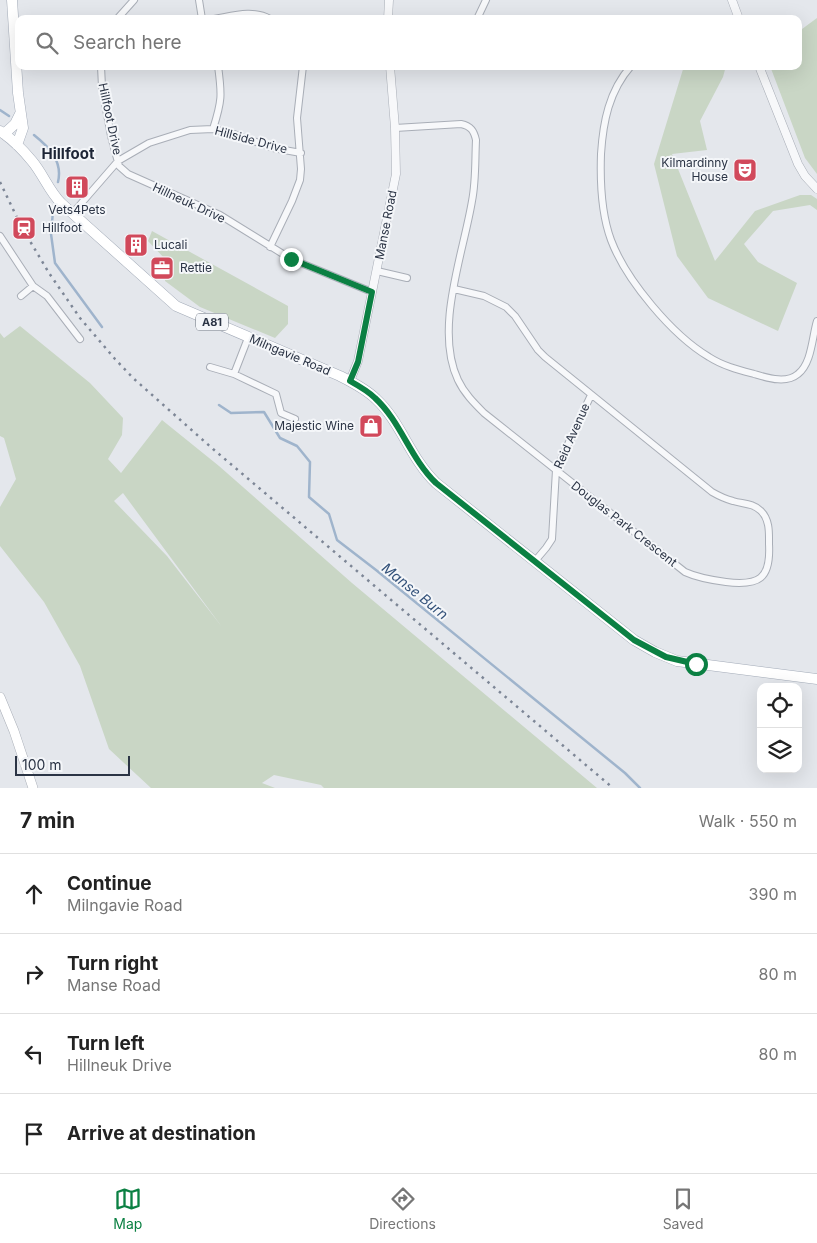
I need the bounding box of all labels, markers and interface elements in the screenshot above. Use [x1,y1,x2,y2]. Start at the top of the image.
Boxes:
search box [15,15,802,70]
icon: search [33,29,61,57]
text: Search here [73,31,182,54]
street label: Hillfoot Drive [96,82,125,156]
street label: Hillside Drive [213,123,289,156]
district label: Hillfoot [42,144,95,163]
place label: Kilmardinny House [661,155,728,184]
theatre icon: Kilmardinny House [732,157,758,183]
building icon: Vets4Pets [64,174,90,200]
street label: Hillneuk Drive [150,179,228,226]
street label: Manse Road [371,189,400,261]
place label: Vets4Pets [48,202,106,217]
station icon: Hillfoot [11,215,37,241]
place label: Hillfoot [42,220,82,235]
building icon: Lucali [123,232,149,258]
place label: Lucali [154,237,187,252]
route end [280,248,303,271]
office icon: Rettie [149,255,175,281]
place label: Rettie [180,260,212,275]
road number: A81 [196,314,228,331]
street label: Milngavie Road [247,331,333,378]
street label: Reid Avenue [550,401,593,471]
shop icon: Majestic Wine [358,413,384,439]
place label: Majestic Wine [274,418,354,433]
street label: Douglas Park Crescent [568,478,680,570]
water label: Manse Burn [379,559,452,622]
route start [685,653,708,676]
map controls [757,683,802,773]
button: locate [757,683,802,728]
button: layers [757,728,802,773]
scale bar [15,753,130,776]
text: 100 m [22,756,62,773]
text: 7 min [20,808,75,833]
text: Walk · 550 m [699,811,797,831]
text: Continue [67,872,152,895]
icon: ahead [20,880,48,908]
text: 390 m [749,884,797,904]
text: Milngavie Road [67,895,183,915]
text: Turn right [67,952,158,975]
icon: right [20,960,48,988]
text: 80 m [758,964,797,984]
text: Manse Road [67,975,161,995]
text: Turn left [67,1032,145,1055]
icon: left [20,1040,48,1068]
text: 80 m [758,1044,797,1064]
text: Hillneuk Drive [67,1055,172,1075]
icon: arrive [20,1120,48,1148]
text: Arrive at destination [67,1122,256,1145]
tab: Map [113,1185,142,1232]
tab: Directions [369,1185,436,1232]
tab: Saved [663,1185,704,1232]

